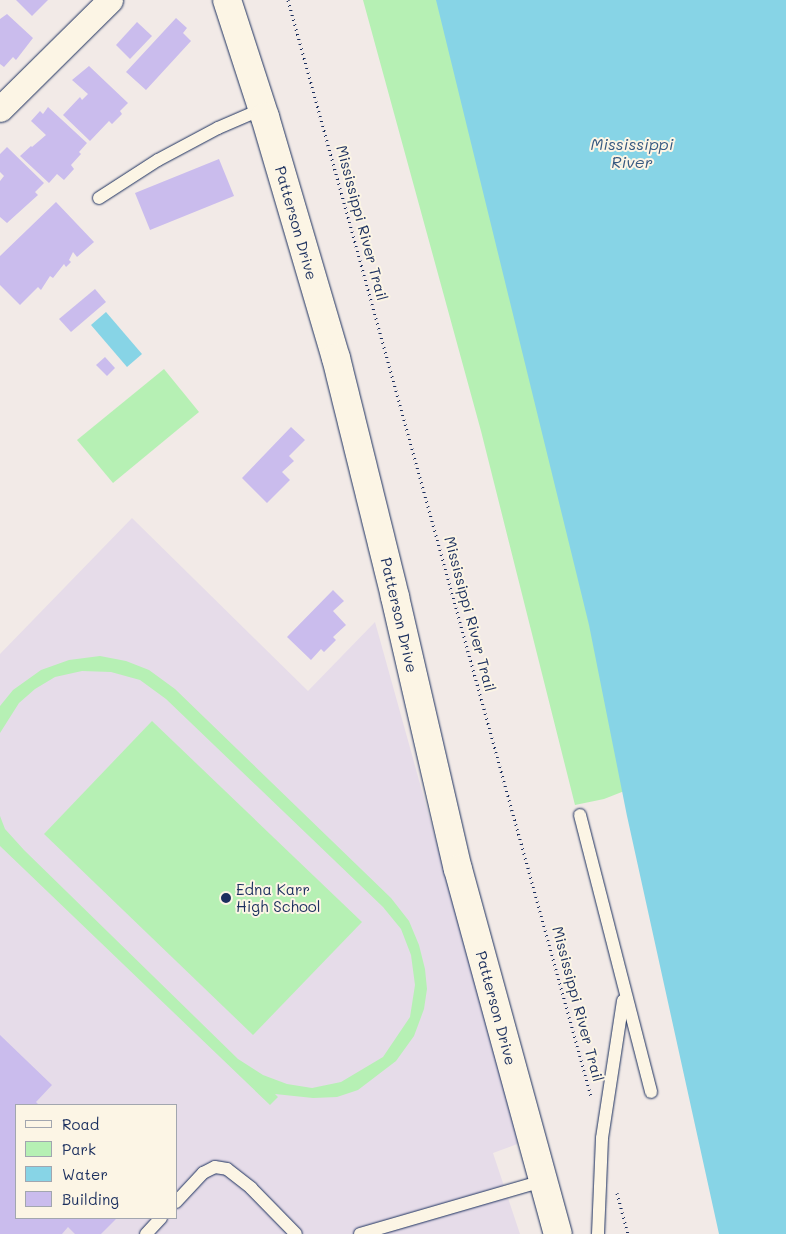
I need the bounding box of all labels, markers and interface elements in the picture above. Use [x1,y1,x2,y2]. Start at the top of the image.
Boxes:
water label: Mississippi River [590,134,674,172]
street label: Mississippi River Trail [333,143,391,303]
street label: Patterson Drive [271,164,321,282]
street label: Mississippi River Trail [441,534,499,694]
street label: Patterson Drive [377,556,421,674]
place label: Edna Karr High School [236,880,321,915]
marker: Edna Karr High School [220,892,232,904]
street label: Mississippi River Trail [549,924,607,1084]
street label: Patterson Drive [472,949,520,1067]
legend [15,1104,178,1219]
text: Road [62,1114,99,1134]
text: Park [62,1139,96,1159]
text: Water [62,1164,108,1184]
text: Building [62,1189,119,1209]

